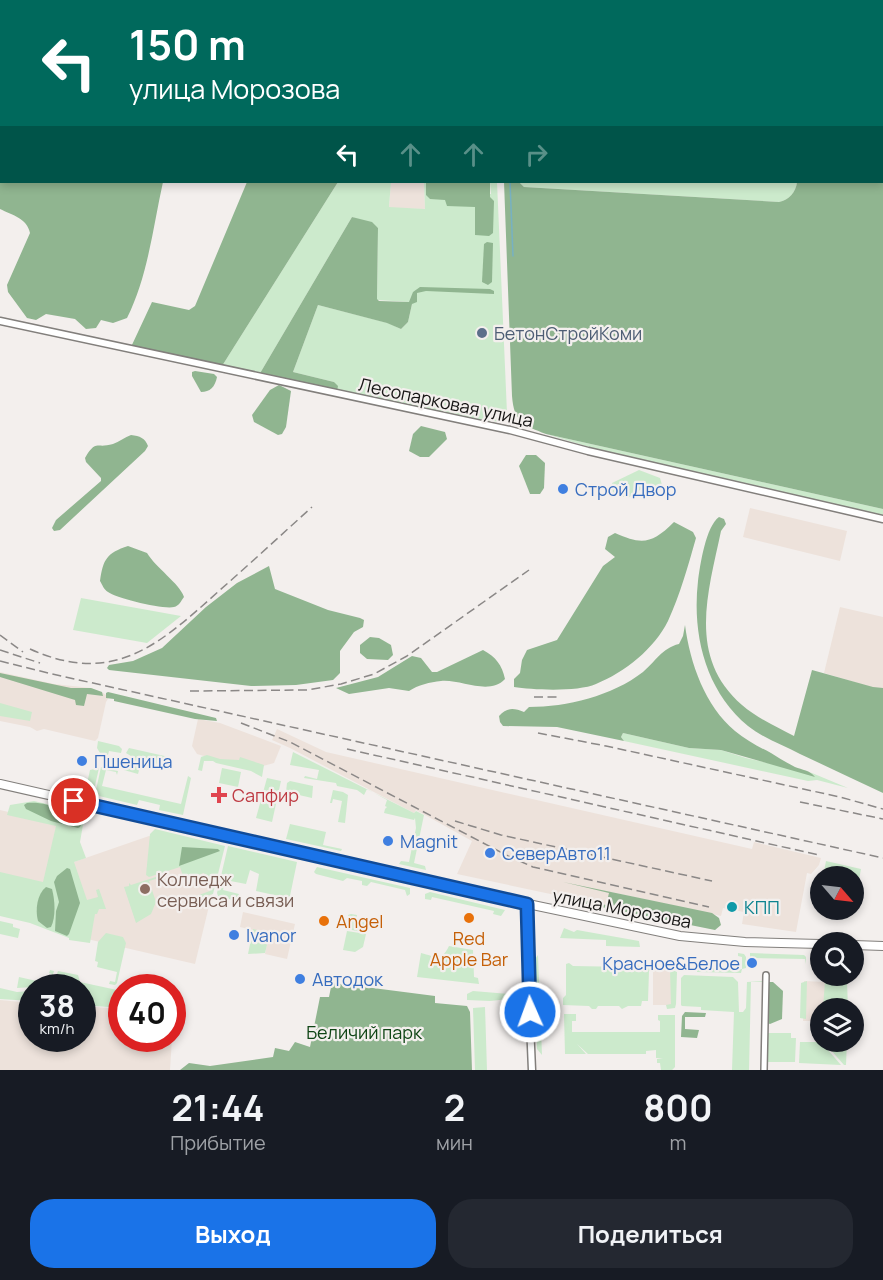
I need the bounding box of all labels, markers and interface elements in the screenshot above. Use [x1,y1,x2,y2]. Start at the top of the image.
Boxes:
text: 150 m [129,15,246,73]
icon: left [30,24,108,102]
text: улица Морозова [129,70,340,107]
icon: left [331,138,364,171]
icon: ahead [394,138,427,171]
icon: ahead [457,138,490,171]
icon: right [520,138,553,171]
place label: БетонСтройКоми [494,321,642,345]
marker: БетонСтройКоми [475,326,489,340]
street label: Лесопарковая улица [357,372,535,432]
place label: Строй Двор [575,477,676,501]
marker: Строй Двор [556,482,570,496]
place label: Пшеница [94,749,173,773]
marker: Пшеница [75,754,89,768]
pin [48,775,99,826]
place label: Сапфир [232,783,299,807]
icon: arrive [57,784,90,817]
marker: Сапфир [210,786,228,804]
place label: Magnit [400,829,458,853]
marker: Magnit [381,834,395,848]
place label: СеверАвто11 [502,841,611,865]
marker: СеверАвто11 [483,846,497,860]
north arrow [810,866,864,920]
map controls [810,866,864,1052]
place label: Колледж сервиса и связи [157,867,294,912]
marker: Колледж сервиса и связи [138,882,152,896]
street label: улица Морозова [551,883,693,933]
place label: КПП [744,895,780,919]
marker: КПП [725,900,739,914]
place label: Angel [336,909,383,933]
marker: Red Apple Bar [462,911,476,925]
marker: Angel [317,914,331,928]
place label: Ivanor [246,923,297,947]
place label: Red Apple Bar [430,926,509,971]
marker: Ivanor [227,928,241,942]
button: search [810,932,864,986]
place label: Красное&Белое [602,951,740,975]
marker: Красное&Белое [745,956,759,970]
place label: Автодок [312,967,384,991]
marker: Автодок [293,972,307,986]
speed limit sign: 40 [108,974,186,1052]
position arrow [498,980,562,1044]
text: 38 [39,985,75,1026]
button: layers [810,998,864,1052]
text: km/h [40,1018,74,1039]
park label: Беличий парк [306,1020,423,1044]
text: 21:44 [172,1083,264,1132]
text: 2 [444,1083,465,1132]
text: 800 [643,1083,713,1132]
text: Прибытие [170,1129,266,1156]
text: мин [436,1129,473,1156]
text: m [669,1129,686,1156]
button: Выход [30,1199,436,1268]
button: Поделиться [448,1199,853,1268]

